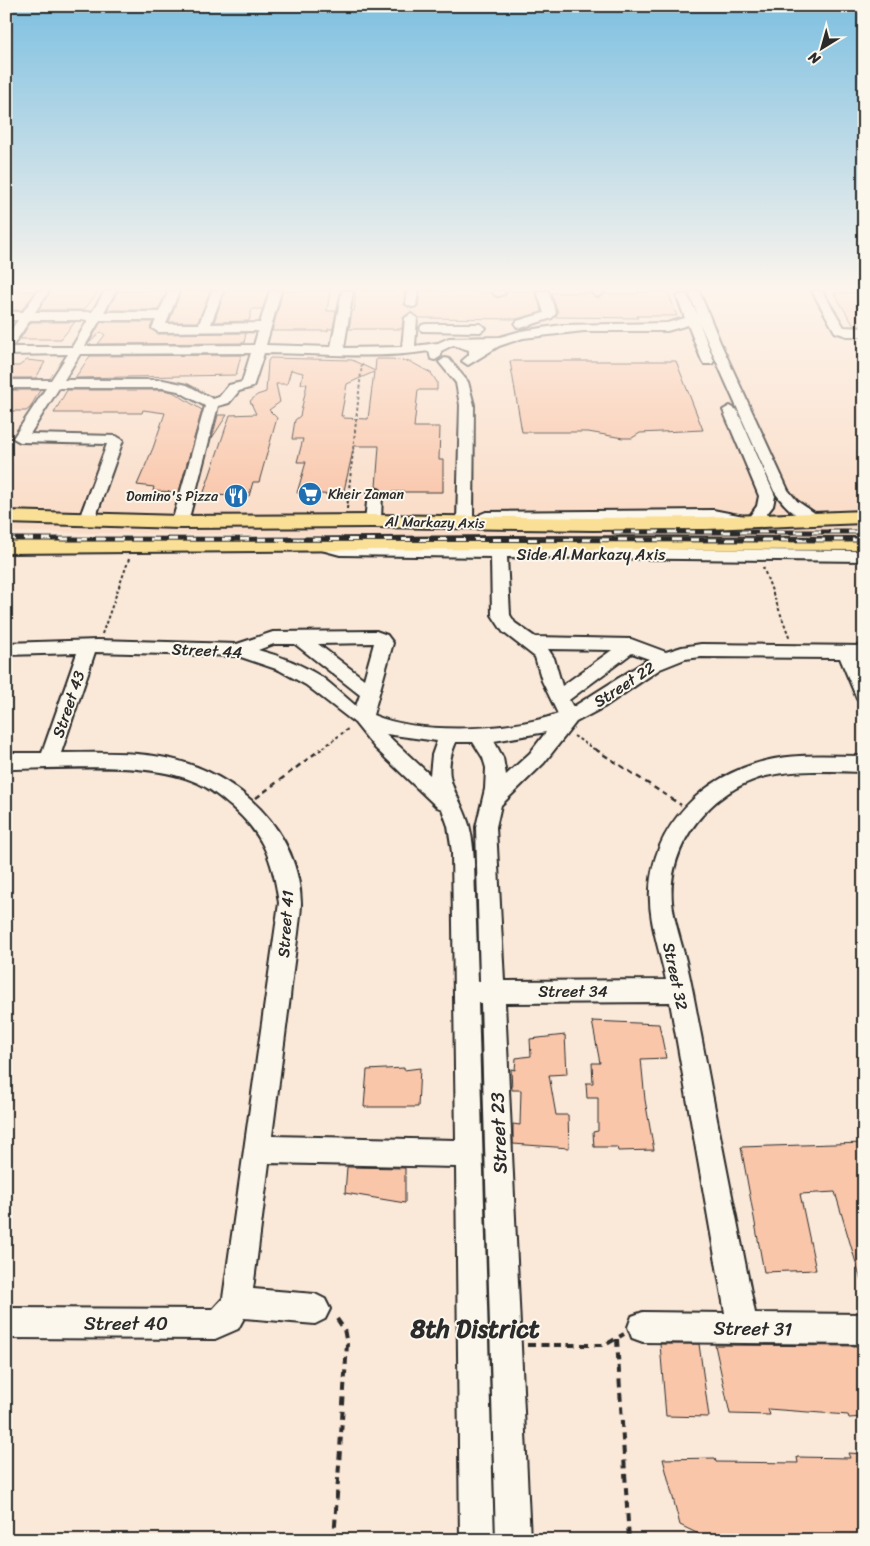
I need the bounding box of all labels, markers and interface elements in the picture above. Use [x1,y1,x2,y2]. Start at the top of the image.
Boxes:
north arrow [798,22,848,72]
text: N [803,45,827,71]
supermarket icon: Kheir Zaman [297,481,323,507]
place label: Kheir Zaman [328,482,404,507]
restaurant icon: Domino's Pizza [223,483,249,509]
place label: Domino's Pizza [126,484,219,509]
street label: Al Markazy Axis [384,509,486,536]
street label: Side Al Markazy Axis [516,540,666,569]
street label: Street 44 [171,634,243,667]
street label: Street 22 [587,653,661,715]
street label: Street 43 [43,666,94,742]
street label: Street 41 [269,889,302,959]
street label: Street 32 [654,939,697,1013]
street label: Street 34 [538,977,608,1006]
street label: Street 23 [481,1091,516,1174]
district label: 8th District [409,1306,540,1351]
street label: Street 40 [84,1307,168,1340]
street label: Street 31 [713,1311,793,1346]

